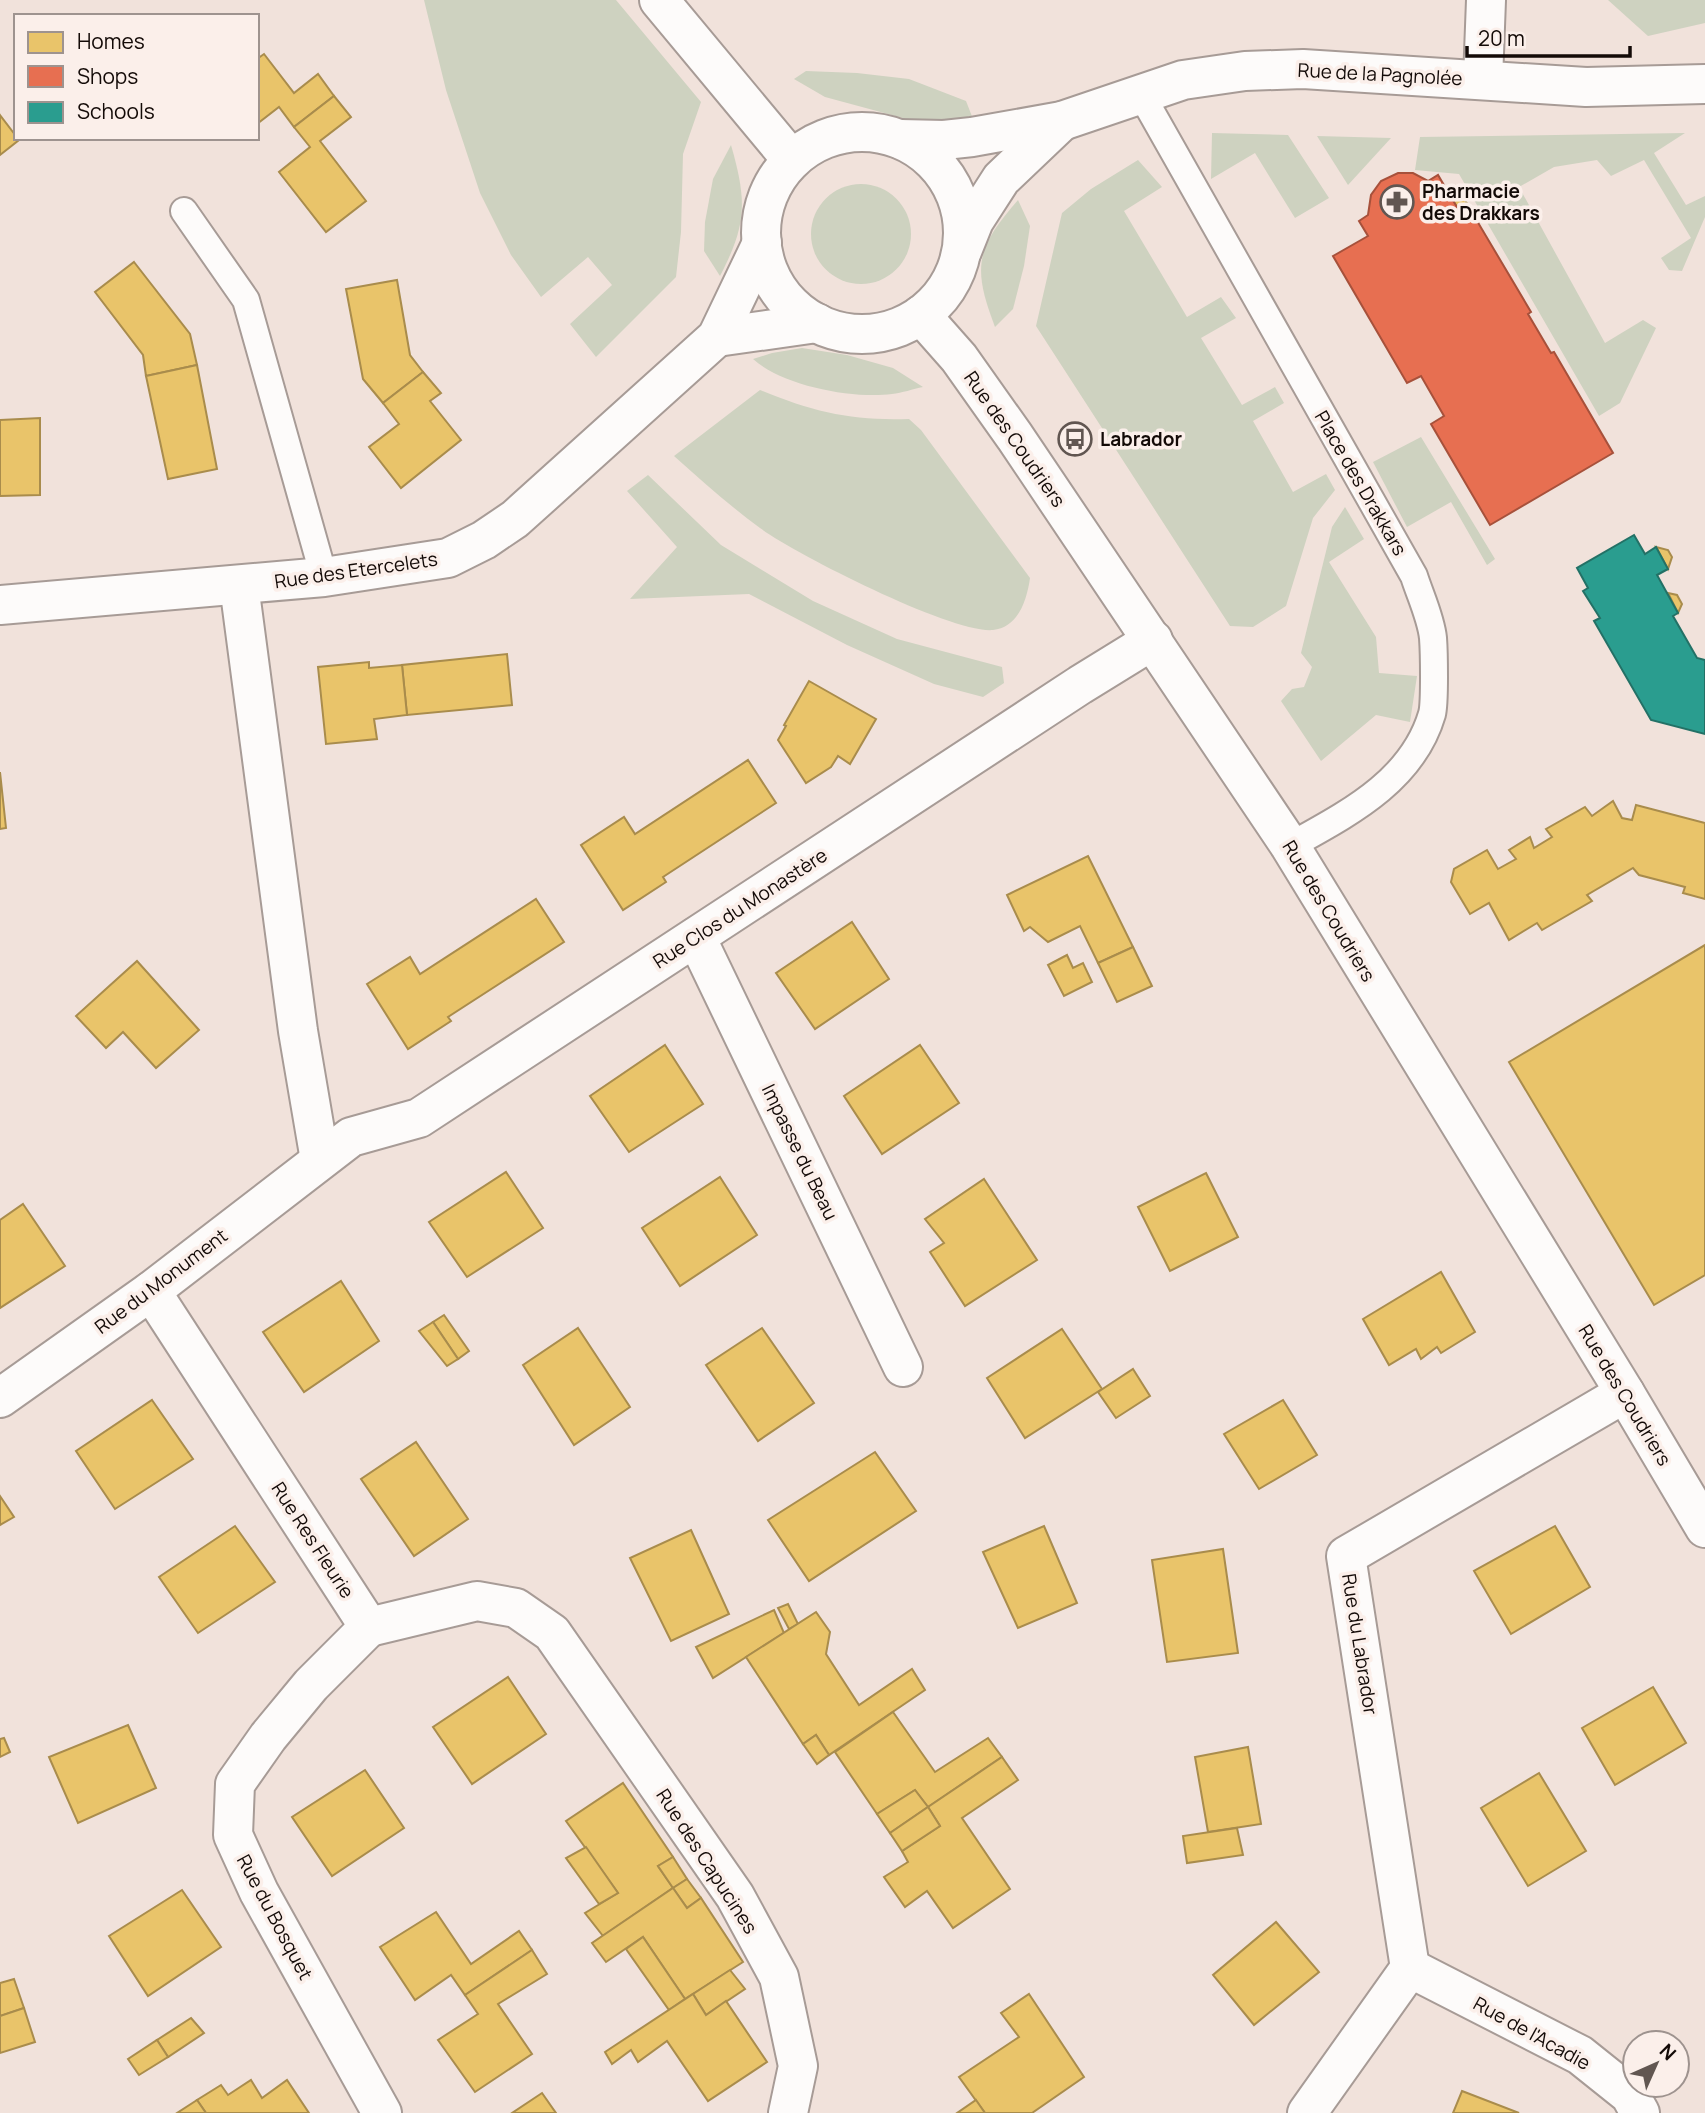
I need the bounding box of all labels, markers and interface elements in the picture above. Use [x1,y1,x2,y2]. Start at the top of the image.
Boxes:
legend [14,14,259,140]
scale bar [1467,14,1630,58]
text: 20 m [1478,24,1525,52]
text: Homes [77,27,145,55]
street label: Rue de la Pagnolée [1297,57,1463,91]
text: Shops [77,62,138,90]
text: Schools [77,97,155,125]
place label: Pharmacie des Drakkars [1422,178,1540,226]
pharmacy icon: Pharmacie des Drakkars [1378,183,1416,221]
street label: Rue des Coudriers [958,366,1072,512]
street label: Place des Drakkars [1309,406,1413,560]
bus stop icon: Labrador [1056,420,1094,458]
place label: Labrador [1100,426,1183,452]
street label: Rue des Etercelets [273,546,439,594]
street label: Rue des Coudriers [1277,836,1381,987]
street label: Rue Clos du Monastère [648,842,832,974]
street label: Impasse du Beau [756,1080,844,1224]
street label: Rue du Monument [89,1222,233,1340]
street label: Rue des Coudriers [1573,1320,1677,1471]
street label: Rue Res Fleurie [266,1477,360,1603]
street label: Rue du Labrador [1336,1572,1384,1716]
street label: Rue des Capucines [650,1783,764,1939]
street label: Rue du Bosquet [231,1850,319,1984]
street label: Rue de l'Acadie [1469,1990,1595,2076]
north arrow [1621,2029,1691,2099]
text: N [1654,2038,1682,2066]

